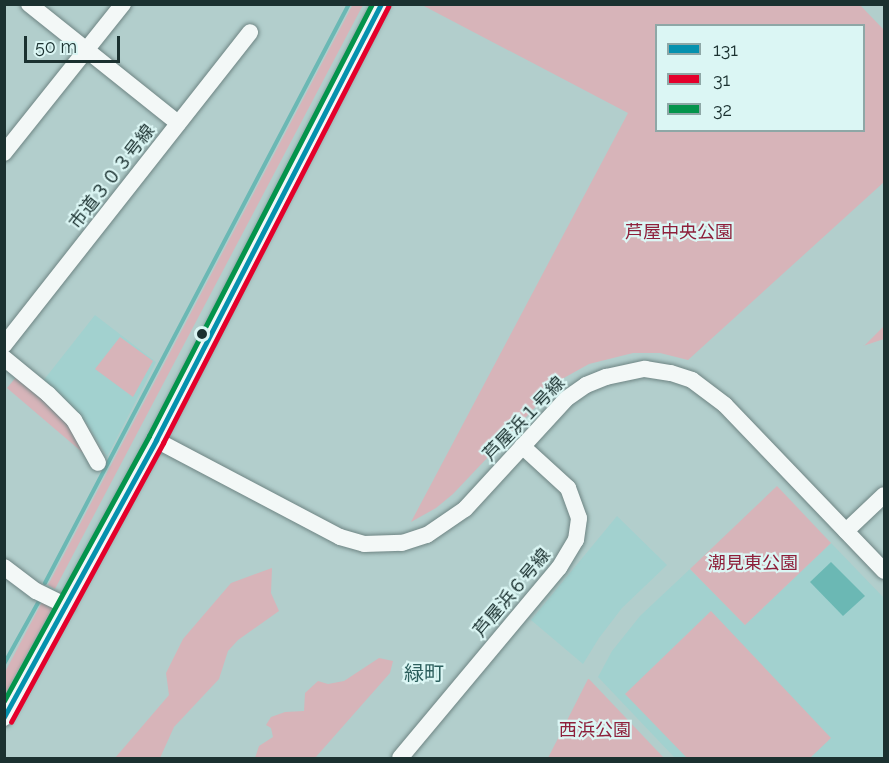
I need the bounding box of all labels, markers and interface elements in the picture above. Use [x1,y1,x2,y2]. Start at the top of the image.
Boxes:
scale bar [27,24,123,62]
legend [655,24,865,132]
text: 50 m [35,36,77,57]
text: 131 [713,39,738,60]
text: 31 [713,69,730,90]
text: 32 [713,99,732,120]
street label: 市道３０３号線 [65,121,159,233]
park label: 芦屋中央公園 [625,221,733,243]
unlabelled marker [196,328,208,340]
street label: 芦屋浜１号線 [479,373,569,465]
street label: 芦屋浜６号線 [469,545,555,641]
park label: 潮見東公園 [708,552,798,574]
district label: 緑町 [404,661,444,685]
park label: 西浜公園 [559,719,631,741]

